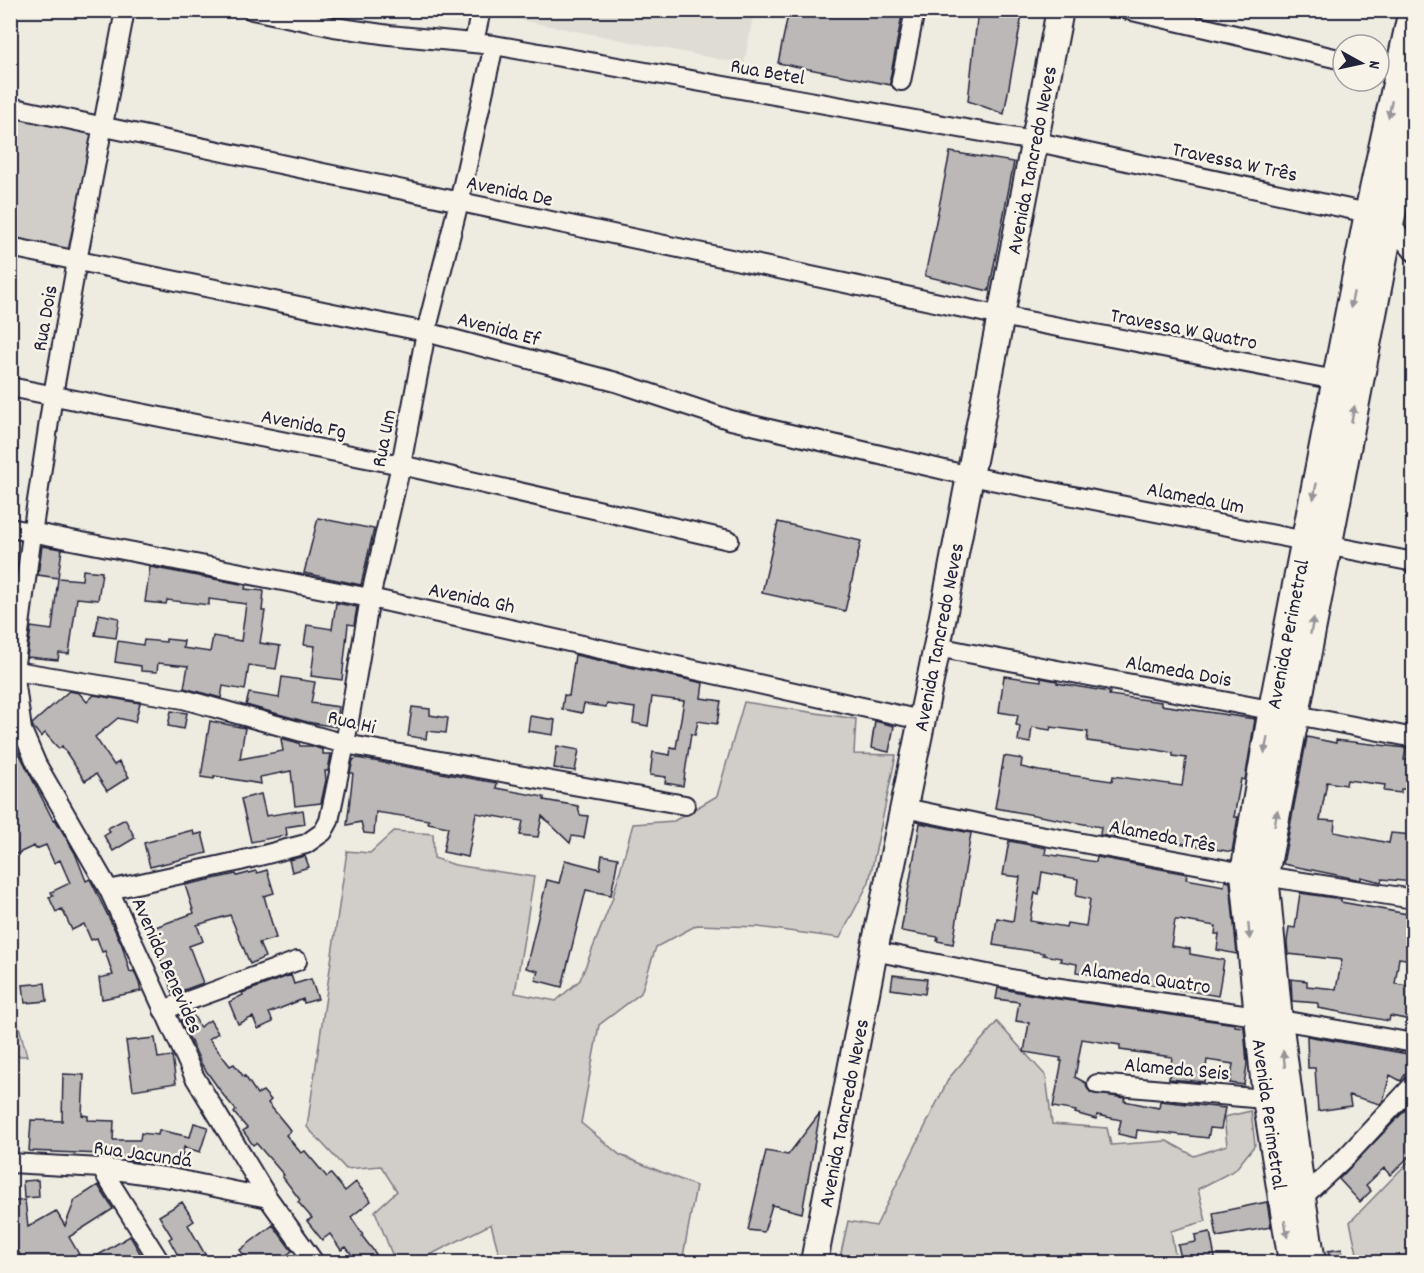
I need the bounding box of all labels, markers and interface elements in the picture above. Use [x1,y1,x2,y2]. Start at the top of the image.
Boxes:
north arrow [1331,33,1391,93]
street label: Rua Betel [728,53,807,95]
text: N [1361,59,1385,70]
street label: Avenida Tancredo Neves [1001,64,1067,257]
one-way arrow [1385,99,1394,118]
street label: Travessa W Três [1169,136,1300,192]
street label: Avenida De [463,169,555,217]
street label: Rua Dois [26,283,68,354]
one-way arrow [1347,291,1356,310]
street label: Travessa W Quatro [1107,302,1260,360]
street label: Avenida Ef [454,305,543,356]
street label: Avenida Fg [258,403,349,449]
one-way arrow [1349,405,1358,424]
street label: Rua Um [366,407,406,470]
street label: Alameda Um [1144,476,1247,524]
one-way arrow [1310,482,1319,501]
street label: Avenida Tancredo Neves [908,541,974,734]
street label: Avenida Perimetral [1261,557,1319,712]
street label: Avenida Gh [425,576,517,624]
one-way arrow [1308,617,1317,636]
street label: Alameda Dois [1123,649,1234,697]
street label: Rua Hi [324,704,378,744]
one-way arrow [1261,735,1270,754]
one-way arrow [1272,808,1281,827]
street label: Alameda Três [1106,813,1219,863]
street label: Avenida Benevides [122,893,209,1039]
one-way arrow [1244,922,1254,941]
street label: Alameda Quatro [1079,956,1212,1004]
street label: Avenida Tancredo Neves [813,1017,879,1210]
street label: Avenida Perimetral [1242,1037,1292,1192]
one-way arrow [1279,1049,1289,1068]
street label: Alameda Seis [1123,1051,1231,1091]
street label: Rua Jacundá [91,1134,194,1178]
one-way arrow [1282,1220,1291,1239]

